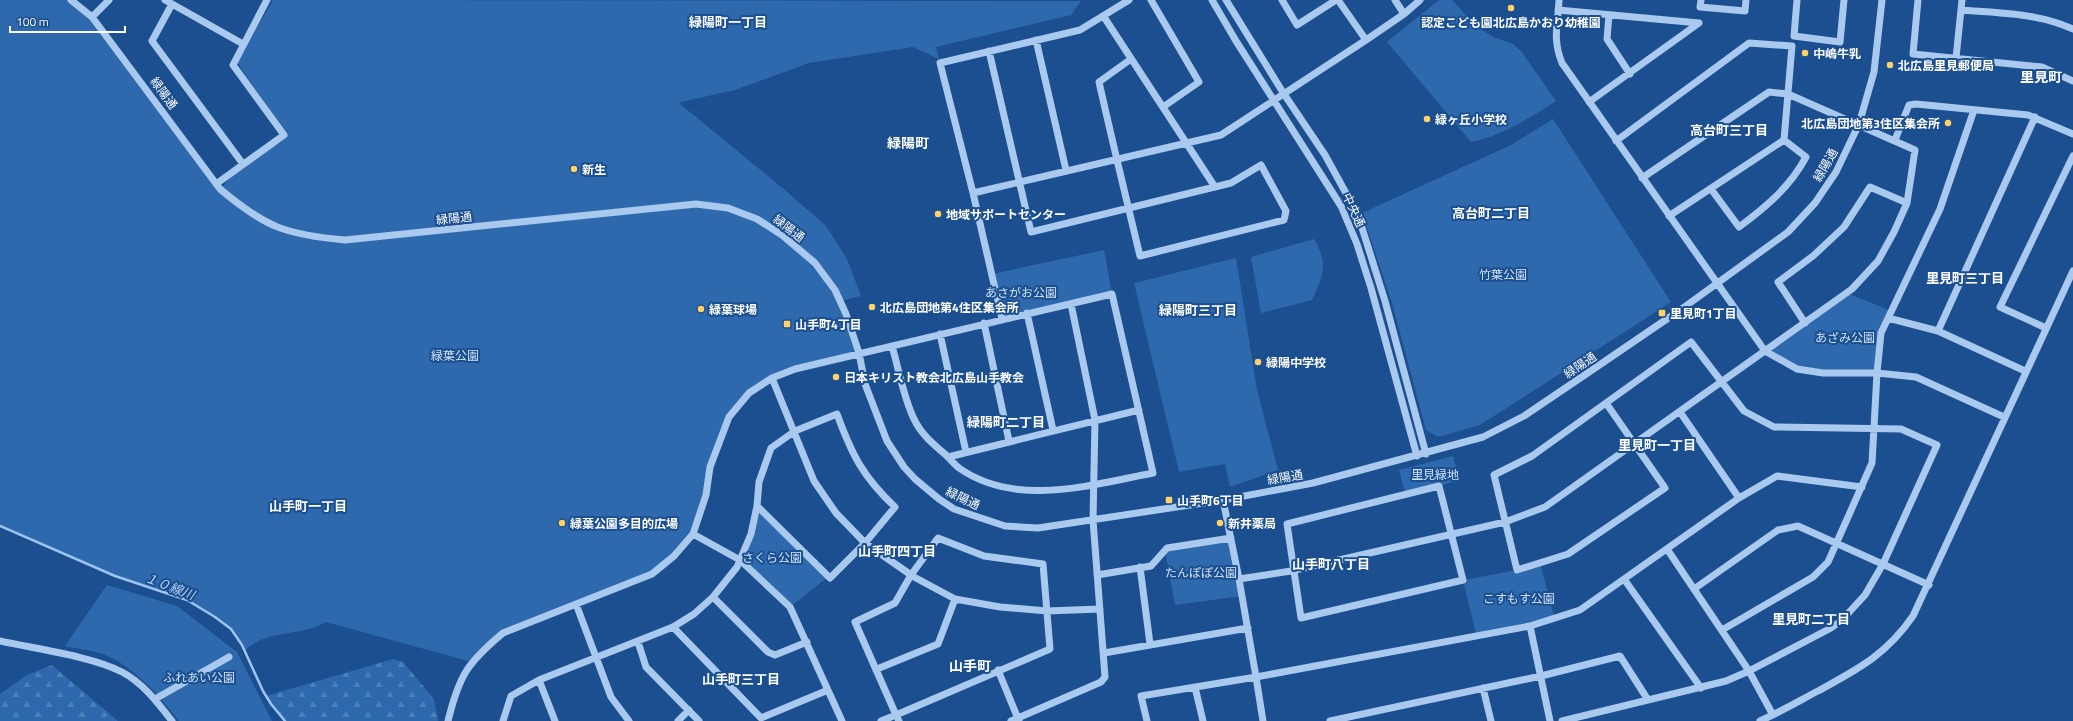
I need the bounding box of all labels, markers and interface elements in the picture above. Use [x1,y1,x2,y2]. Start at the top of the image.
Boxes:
marker: 認定こども園北広島かおり幼稚園 [1506,3,1516,13]
scale bar [10,8,125,34]
text: 100 m [16,12,49,31]
district label: 緑陽町一丁目 [688,12,767,32]
place label: 認定こども園北広島かおり幼稚園 [1421,13,1601,32]
place label: 中嶋牛乳 [1813,44,1861,63]
marker: 中嶋牛乳 [1800,48,1810,58]
place label: 北広島里見郵便局 [1898,56,1994,75]
marker: 北広島里見郵便局 [1885,60,1895,70]
district label: 里見町 [2020,66,2062,87]
street label: 緑陽通 [146,73,182,113]
place label: 緑ヶ丘小学校 [1435,110,1507,129]
marker: 緑ヶ丘小学校 [1422,114,1432,124]
place label: 北広島団地第3住区集会所 [1801,114,1940,133]
marker: 北広島団地第3住区集会所 [1943,118,1953,128]
district label: 高台町三丁目 [1690,120,1768,140]
district label: 緑陽町 [887,132,929,153]
street label: 緑陽通 [1808,145,1842,185]
place label: 新生 [582,160,606,179]
marker: 新生 [569,164,579,174]
street label: 中央通 [1338,190,1370,230]
district label: 高台町二丁目 [1452,203,1530,223]
place label: 地域サポートセンター [946,205,1066,224]
street label: 緑陽通 [435,207,473,229]
marker: 地域サポートセンター [933,209,943,219]
street label: 緑陽通 [769,210,809,246]
park label: 竹葉公園 [1479,265,1527,284]
district label: 里見町三丁目 [1926,268,2004,288]
park label: あさがお公園 [985,283,1057,302]
place label: 北広島団地第4住区集会所 [880,298,1019,317]
place label: 緑葉球場 [709,300,757,319]
district label: 緑陽町三丁目 [1158,300,1237,320]
marker: 北広島団地第4住区集会所 [867,302,877,312]
marker: 緑葉球場 [696,304,706,314]
place label: 里見町1丁目 [1670,304,1737,323]
marker: 里見町1丁目 [1657,308,1667,318]
place label: 山手町4丁目 [795,315,862,334]
marker: 山手町4丁目 [782,319,792,329]
park label: あざみ公園 [1815,328,1875,347]
park label: 緑葉公園 [431,346,479,365]
street label: 緑陽通 [1560,347,1600,383]
place label: 緑陽中学校 [1266,353,1326,372]
marker: 緑陽中学校 [1253,357,1263,367]
place label: 日本キリスト教会北広島山手教会 [844,368,1024,387]
marker: 日本キリスト教会北広島山手教会 [831,372,841,382]
district label: 緑陽町二丁目 [966,412,1045,432]
district label: 里見町一丁目 [1618,435,1696,455]
street label: 緑陽通 [1266,465,1304,489]
park label: 里見緑地 [1411,465,1459,484]
street label: 緑陽通 [943,482,983,514]
place label: 山手町6丁目 [1177,491,1244,510]
marker: 山手町6丁目 [1164,495,1174,505]
district label: 山手町一丁目 [269,496,347,516]
place label: 緑葉公園多目的広場 [570,514,678,533]
place label: 新井薬局 [1228,514,1276,533]
marker: 緑葉公園多目的広場 [557,518,567,528]
marker: 新井薬局 [1215,518,1225,528]
district label: 山手町四丁目 [858,541,936,561]
park label: さくら公園 [742,548,802,567]
district label: 山手町八丁目 [1292,554,1370,574]
park label: たんぽぽ公園 [1165,563,1237,582]
water label: １０線川 [142,567,200,605]
park label: こすもす公園 [1483,589,1555,608]
district label: 里見町二丁目 [1772,609,1850,629]
district label: 山手町 [949,655,991,676]
park label: ふれあい公園 [163,668,235,687]
district label: 山手町三丁目 [702,669,780,689]

